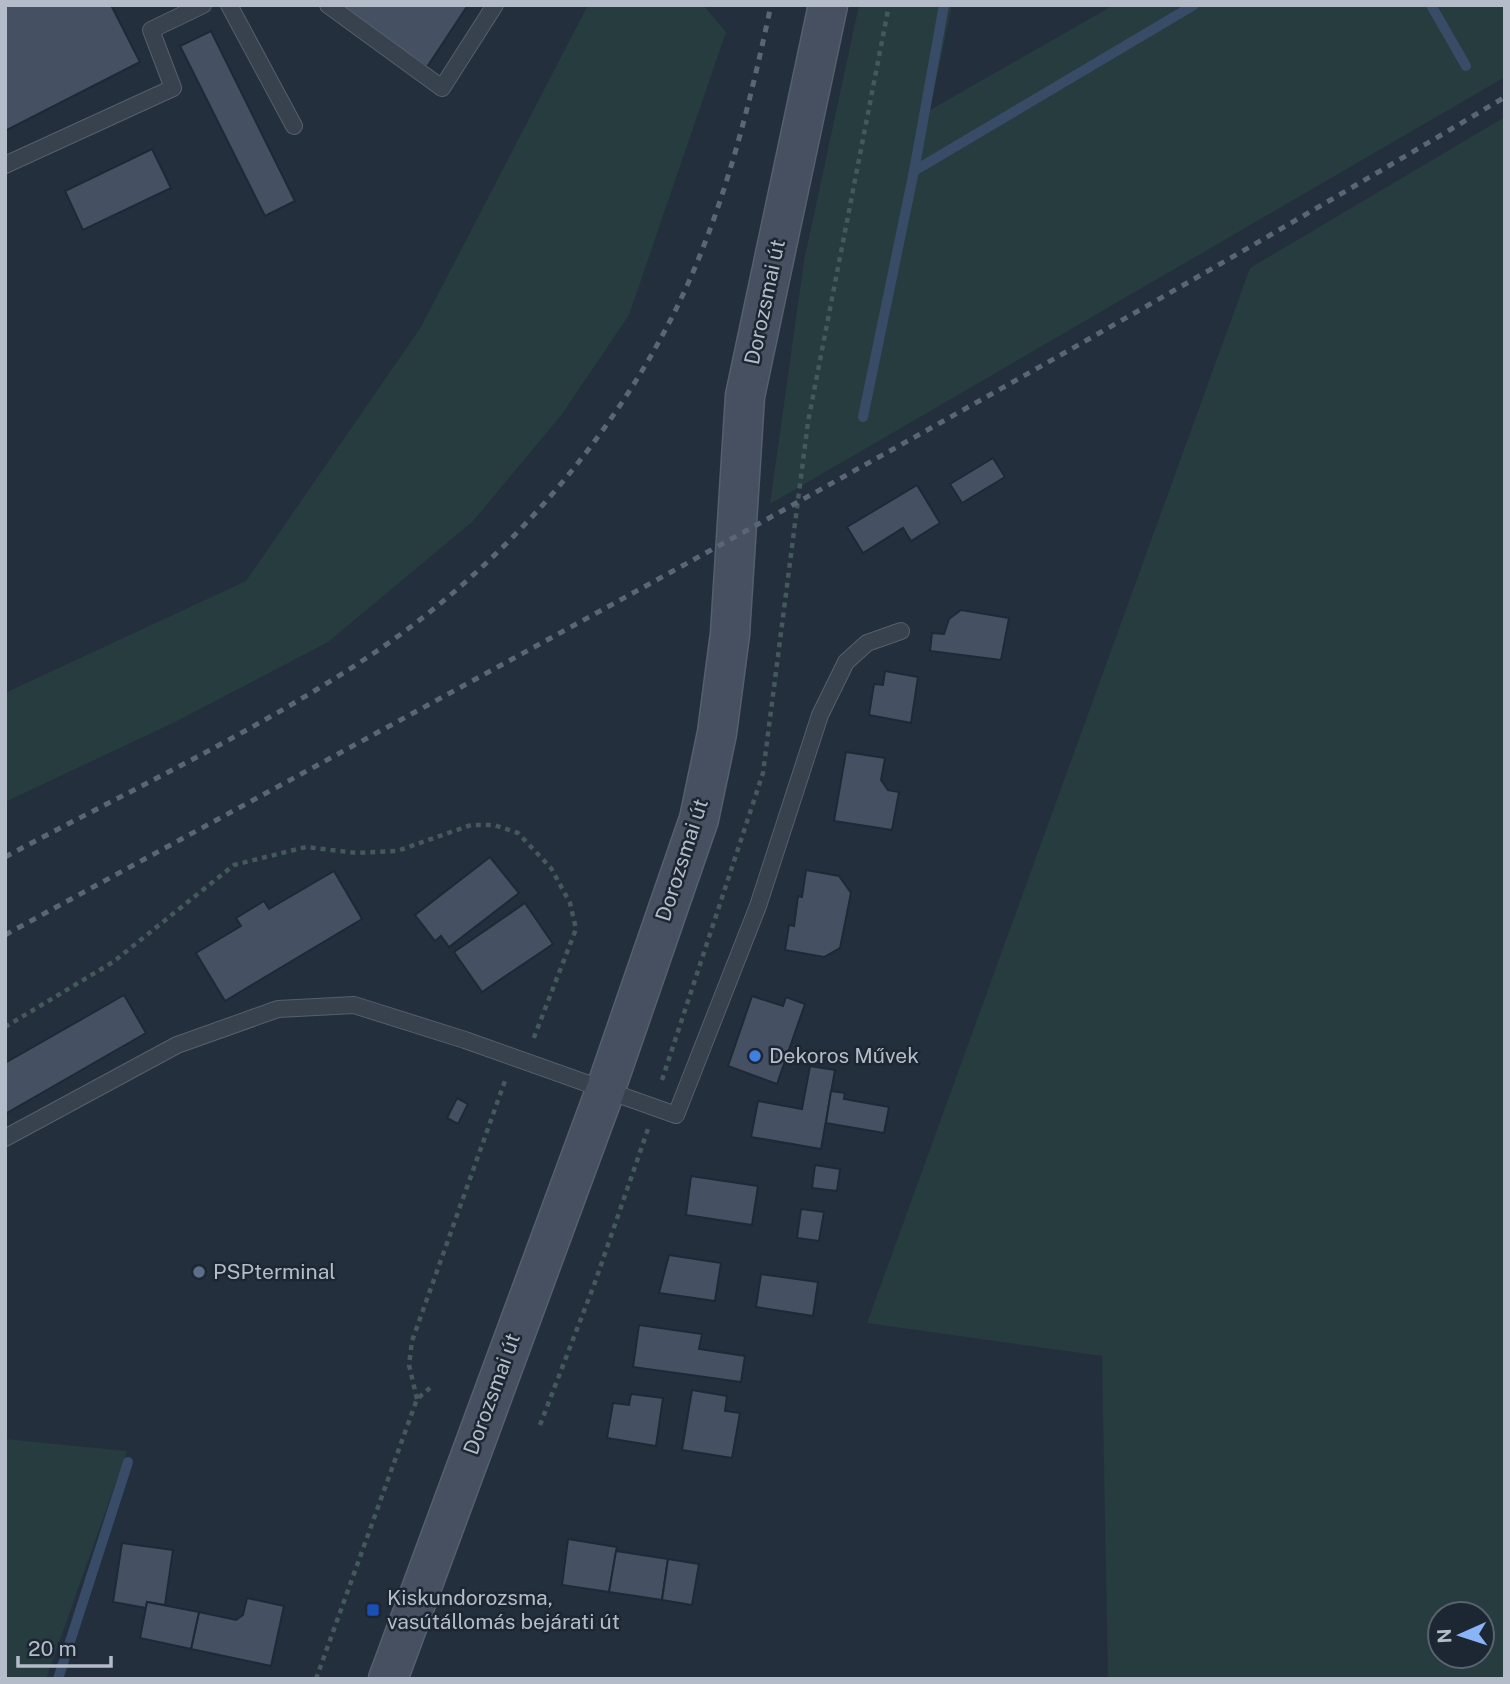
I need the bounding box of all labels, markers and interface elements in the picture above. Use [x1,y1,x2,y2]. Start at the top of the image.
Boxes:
street label: Dorozsmai út [739,237,790,367]
street label: Dorozsmai út [650,795,713,924]
place label: Dekoros Művek [769,1043,919,1068]
marker: Dekoros Művek [747,1048,763,1064]
place label: PSPterminal [213,1259,336,1284]
marker: PSPterminal [191,1264,207,1280]
street label: Dorozsmai út [458,1330,525,1458]
place label: Kiskundorozsma, vasútállomás bejárati út [387,1585,620,1634]
north arrow [1426,1600,1496,1670]
marker: Kiskundorozsma, vasútállomás bejárati út [365,1602,381,1618]
scale bar [18,1624,110,1668]
text: N [1433,1628,1455,1644]
text: 20 m [28,1636,77,1661]

